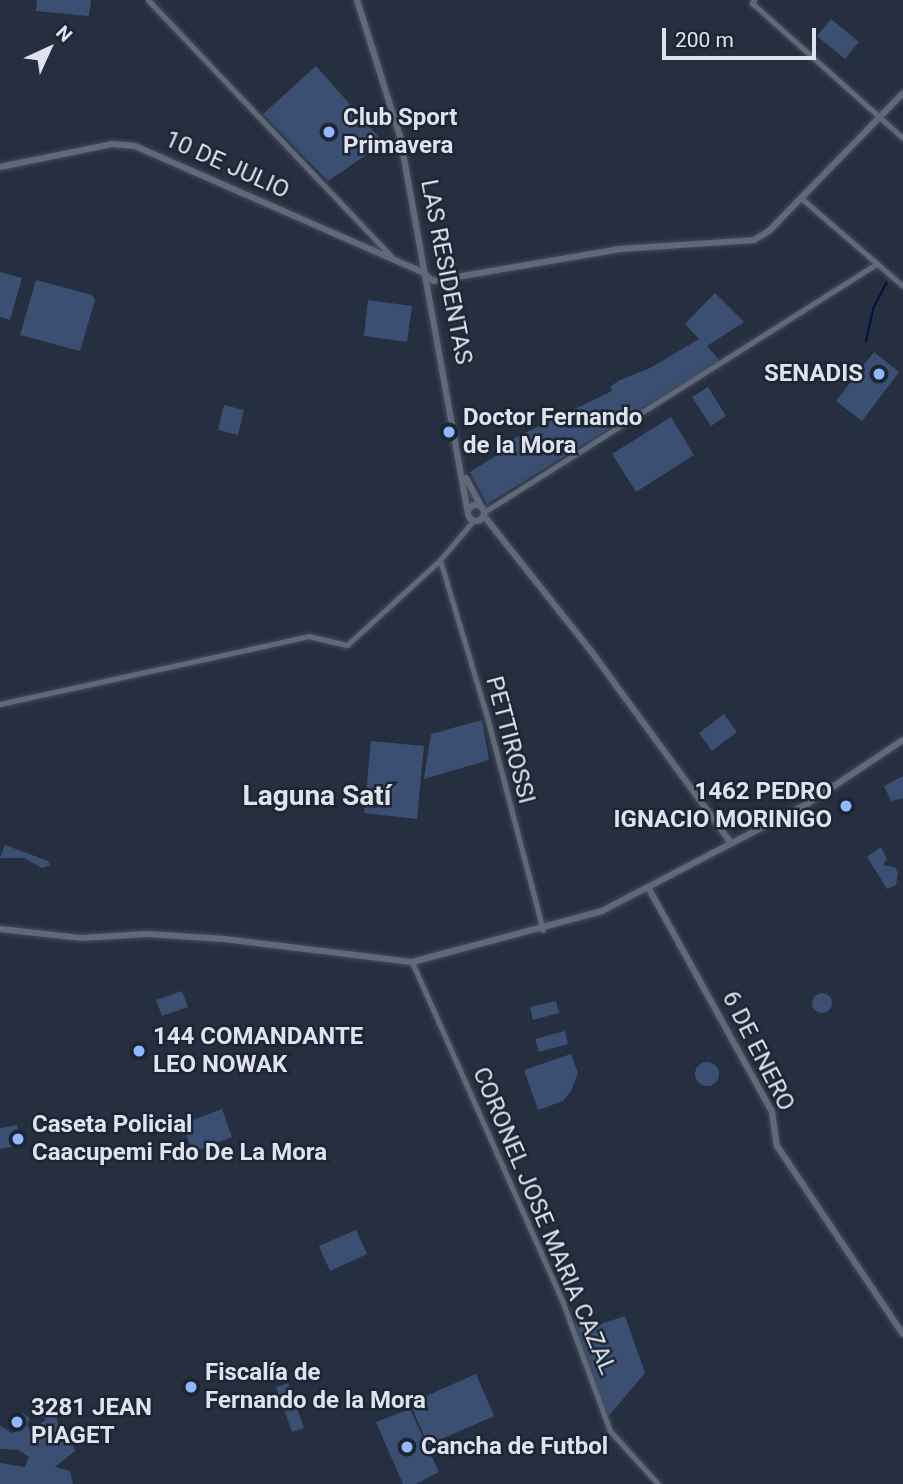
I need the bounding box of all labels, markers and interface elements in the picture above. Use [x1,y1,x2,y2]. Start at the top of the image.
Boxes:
north arrow [14,14,84,84]
scale bar [665,14,819,58]
text: N [51,21,77,47]
text: 200 m [675,28,734,52]
place label: Club Sport Primavera [343,104,457,160]
marker: Club Sport Primavera [321,124,337,140]
street label: 10 DE JULIO [160,125,294,205]
street label: LAS RESIDENTAS [414,177,478,367]
place label: SENADIS [764,360,863,388]
marker: SENADIS [869,364,889,384]
place label: Doctor Fernando de la Mora [463,404,642,460]
marker: Doctor Fernando de la Mora [441,424,457,440]
street label: PETTIROSSI [479,673,541,807]
place label: 1462 PEDRO IGNACIO MORINIGO [614,778,832,834]
district label: Laguna Satí [243,779,391,813]
marker: 1462 PEDRO IGNACIO MORINIGO [838,798,854,814]
street label: 6 DE ENERO [716,986,800,1116]
place label: 144 COMANDANTE LEO NOWAK [153,1023,363,1079]
marker: 144 COMANDANTE LEO NOWAK [131,1043,147,1059]
street label: CORONEL JOSE MARIA CAZAL [466,1063,622,1379]
place label: Caseta Policial Caacupemi Fdo De La Mora [32,1111,327,1167]
marker: Caseta Policial Caacupemi Fdo De La Mora [10,1131,26,1147]
place label: Fiscalía de Fernando de la Mora [205,1359,426,1415]
marker: Fiscalía de Fernando de la Mora [183,1379,199,1395]
place label: 3281 JEAN PIAGET [31,1394,152,1450]
marker: 3281 JEAN PIAGET [9,1414,25,1430]
place label: Cancha de Futbol [421,1433,608,1461]
marker: Cancha de Futbol [399,1439,415,1455]

